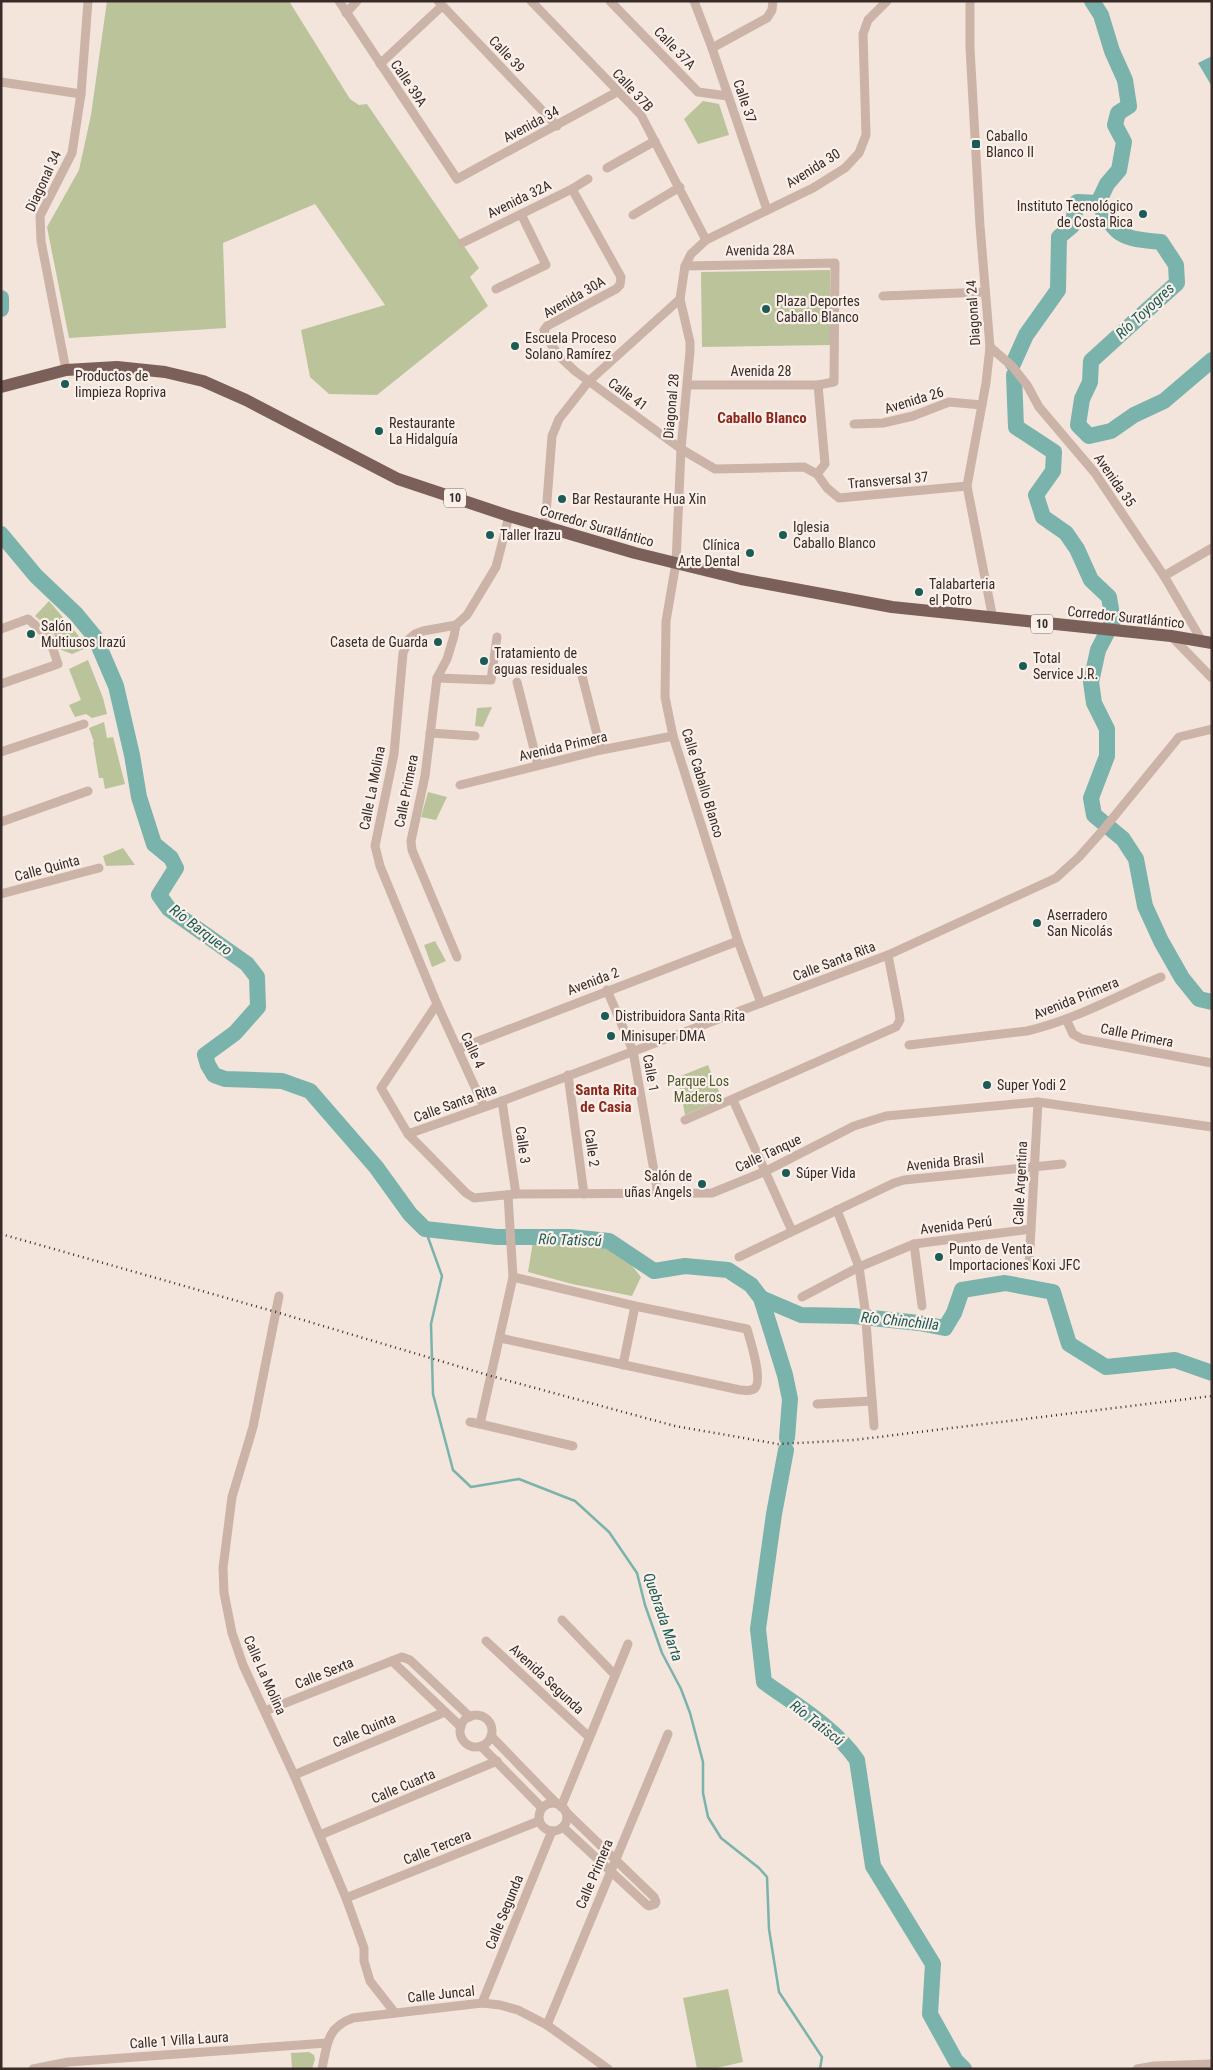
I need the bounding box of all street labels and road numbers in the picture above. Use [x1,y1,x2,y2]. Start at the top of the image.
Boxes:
street label: Calle 37A [651,23,699,73]
street label: Calle 39 [486,32,528,76]
street label: Calle 39A [388,57,430,109]
street label: Calle 37B [609,65,657,115]
street label: Calle 37 [730,77,760,125]
street label: Avenida 34 [500,103,562,145]
street label: Avenida 30 [783,145,843,191]
street label: Diagonal 34 [22,148,64,214]
street label: Avenida 32A [485,177,553,221]
street label: Avenida 28A [725,241,795,259]
street label: Avenida 30A [540,273,608,321]
street label: Diagonal 24 [963,280,983,346]
street label: Avenida 28 [731,363,792,379]
street label: Diagonal 28 [660,373,682,439]
street label: Calle 41 [605,374,651,414]
street label: Avenida 26 [883,383,946,417]
street label: Avenida 35 [1091,450,1139,510]
street label: Transversal 37 [847,469,929,491]
road number: 10 [444,488,466,508]
street label: Corredor Suratlántico [538,502,656,550]
street label: Corredor Suratlántico [1067,603,1185,631]
road number: 10 [1031,614,1053,634]
street label: Calle Caballo Blanco [679,726,727,840]
street label: Avenida Primera [517,728,609,764]
street label: Calle La Molina [356,745,388,831]
street label: Calle Primera [391,753,421,829]
street label: Calle Quinta [13,852,81,884]
street label: Calle Santa Rita [790,938,878,984]
street label: Avenida 2 [565,964,621,998]
street label: Avenida Primera [1031,974,1121,1022]
street label: Calle Primera [1099,1020,1175,1050]
street label: Calle 4 [458,1030,488,1071]
street label: Calle 1 [640,1053,662,1093]
street label: Calle Santa Rita [411,1081,499,1125]
street label: Calle 3 [512,1125,534,1165]
street label: Calle 2 [581,1128,603,1168]
street label: Calle Tanque [732,1131,804,1175]
street label: Calle Argentina [1010,1141,1030,1225]
street label: Avenida Brasil [905,1150,985,1174]
street label: Avenida Perú [919,1213,993,1237]
street label: Calle La Molina [240,1633,290,1717]
street label: Avenida Segunda [507,1641,587,1717]
street label: Calle Sexta [292,1654,356,1692]
street label: Calle Quinta [330,1710,398,1750]
street label: Calle Cuarta [369,1765,437,1807]
street label: Calle Tercera [401,1826,473,1868]
street label: Calle Primera [572,1837,616,1911]
street label: Calle Segunda [482,1872,526,1952]
street label: Calle Juncal [407,1983,475,2005]
street label: Calle 1 Villa Laura [129,2029,229,2051]

